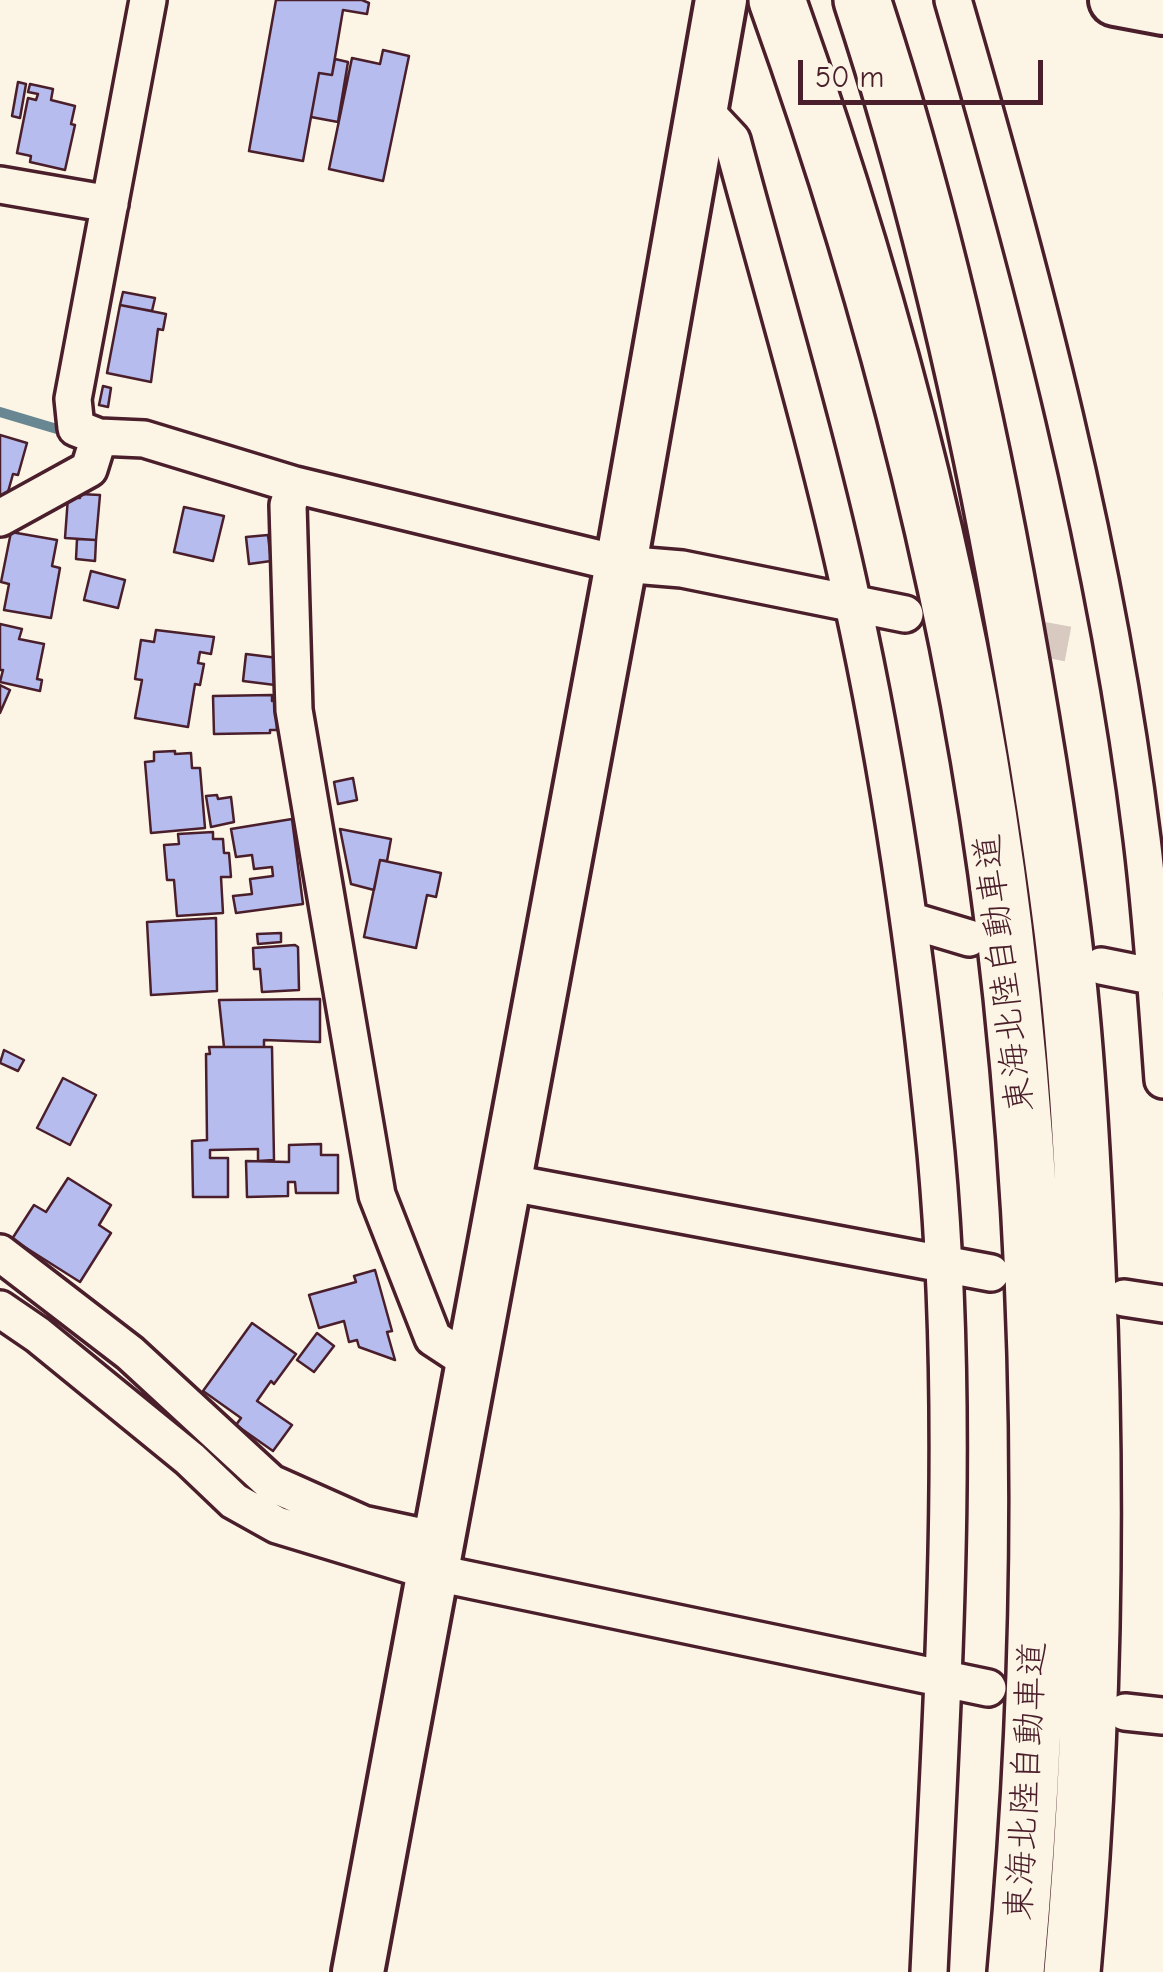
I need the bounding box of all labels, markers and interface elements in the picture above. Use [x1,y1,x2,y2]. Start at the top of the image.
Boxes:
scale bar [803,40,1048,102]
text: 50 m [815,60,884,95]
street label: 東海北陸自動車道 [967,831,1043,1115]
street label: 東海北陸自動車道 [999,1640,1055,1922]

